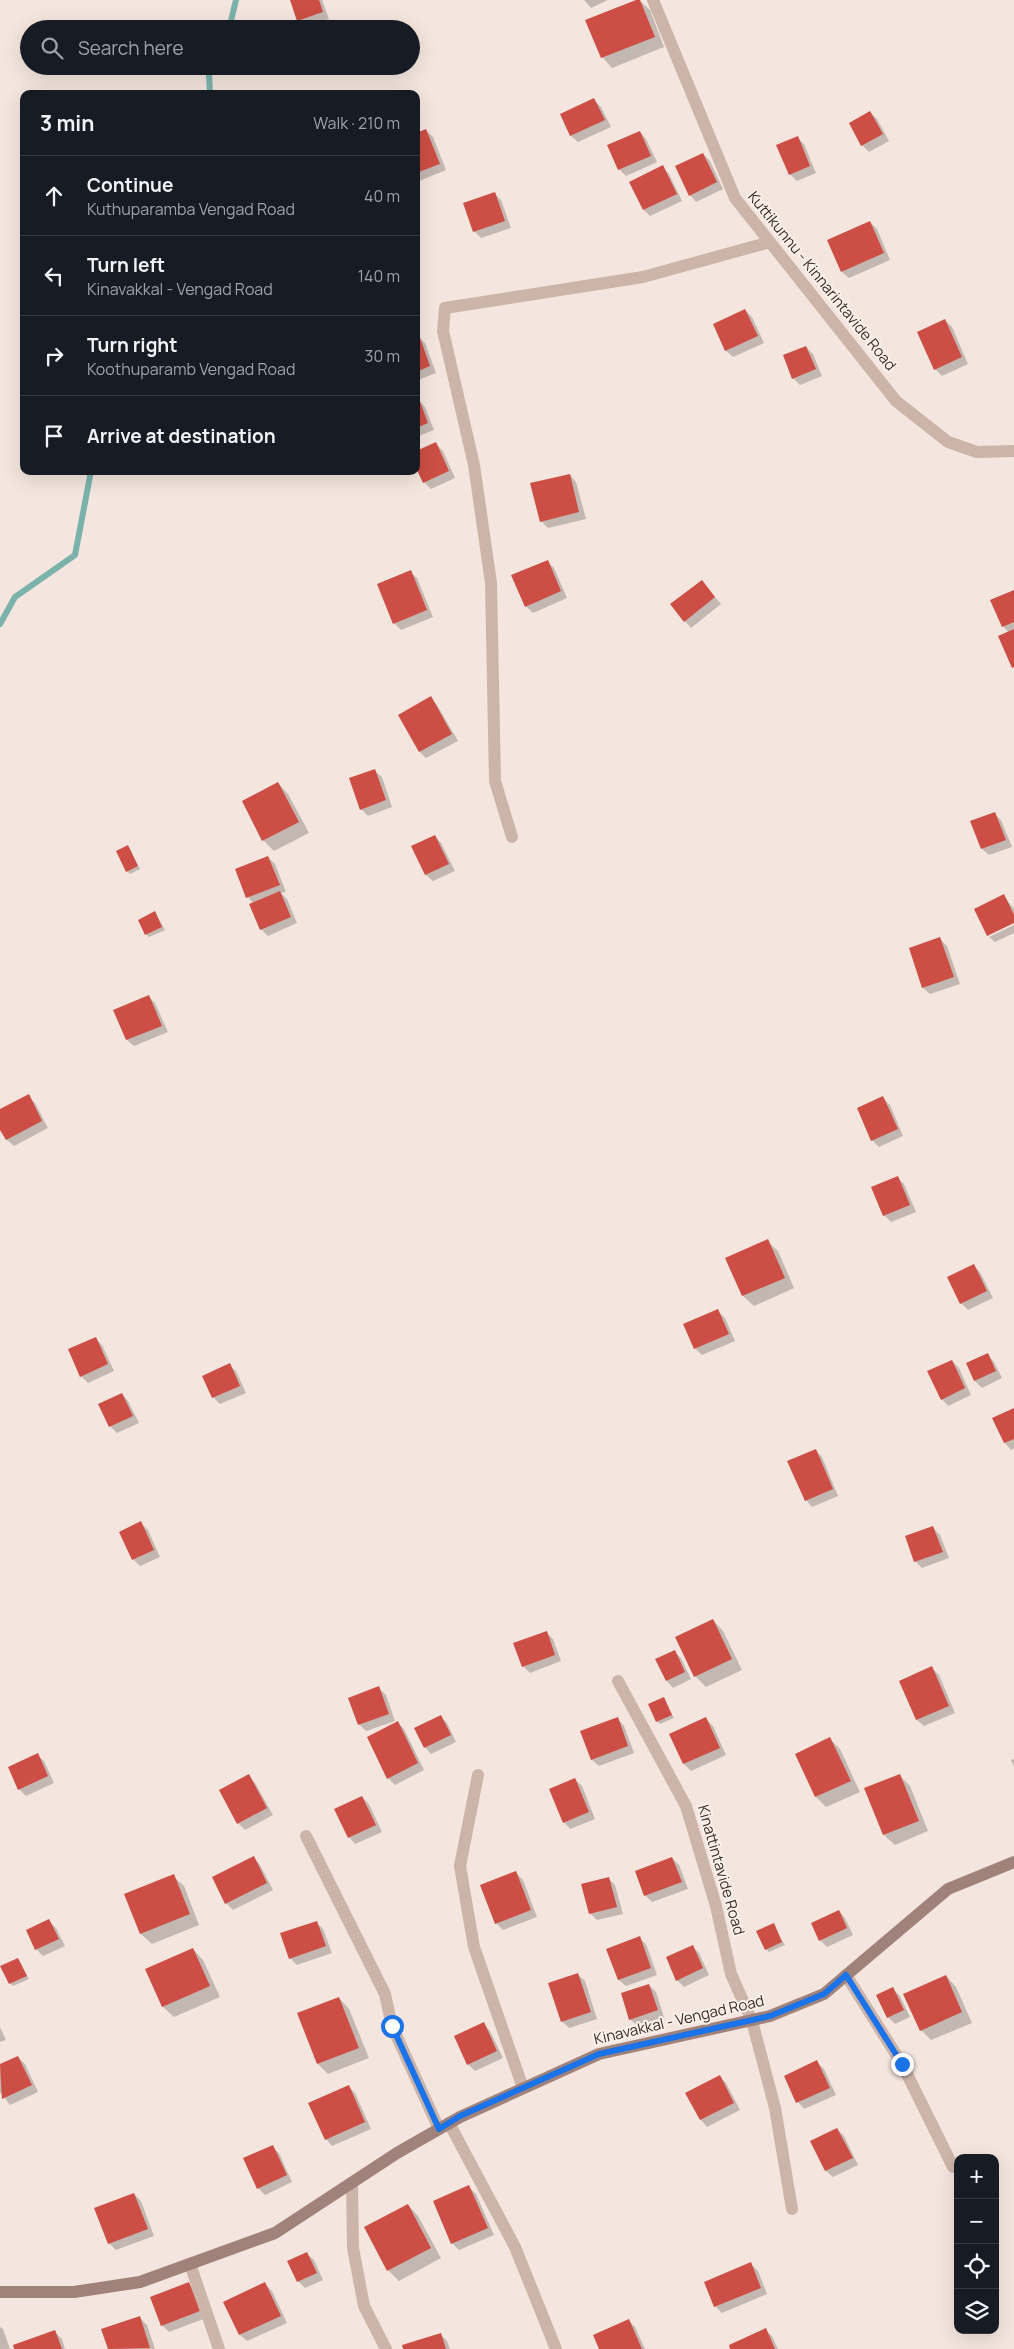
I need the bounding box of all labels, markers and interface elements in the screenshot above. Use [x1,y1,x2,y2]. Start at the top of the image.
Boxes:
search box [20,20,420,75]
icon: search [38,34,66,62]
text: Search here [78,35,184,61]
text: 3 min [40,109,94,137]
text: Walk · 210 m [313,112,400,134]
text: Continue [87,172,173,198]
icon: ahead [40,182,68,210]
text: 40 m [364,185,400,207]
street label: Kuttikunnu - Kinnarintavide Road [743,187,901,375]
text: Kuthuparamba Vengad Road [87,198,295,220]
text: Turn left [87,252,165,278]
icon: left [40,262,68,290]
text: 140 m [358,265,400,287]
text: Kinavakkal - Vengad Road [87,278,273,300]
text: Turn right [87,332,177,358]
icon: right [40,342,68,370]
text: 30 m [365,345,400,367]
text: Koothuparamb Vengad Road [87,358,295,380]
icon: arrive [40,422,68,450]
text: Arrive at destination [87,423,276,449]
street label: Kinattintavide Road [693,1802,750,1937]
street label: Kinavakkal - Vengad Road [592,1990,766,2049]
route start [381,2015,404,2038]
route end [891,2053,914,2076]
map controls [954,2154,999,2334]
button: + [954,2154,999,2199]
button: − [954,2199,999,2244]
button: locate [954,2244,999,2289]
button: layers [954,2289,999,2334]

